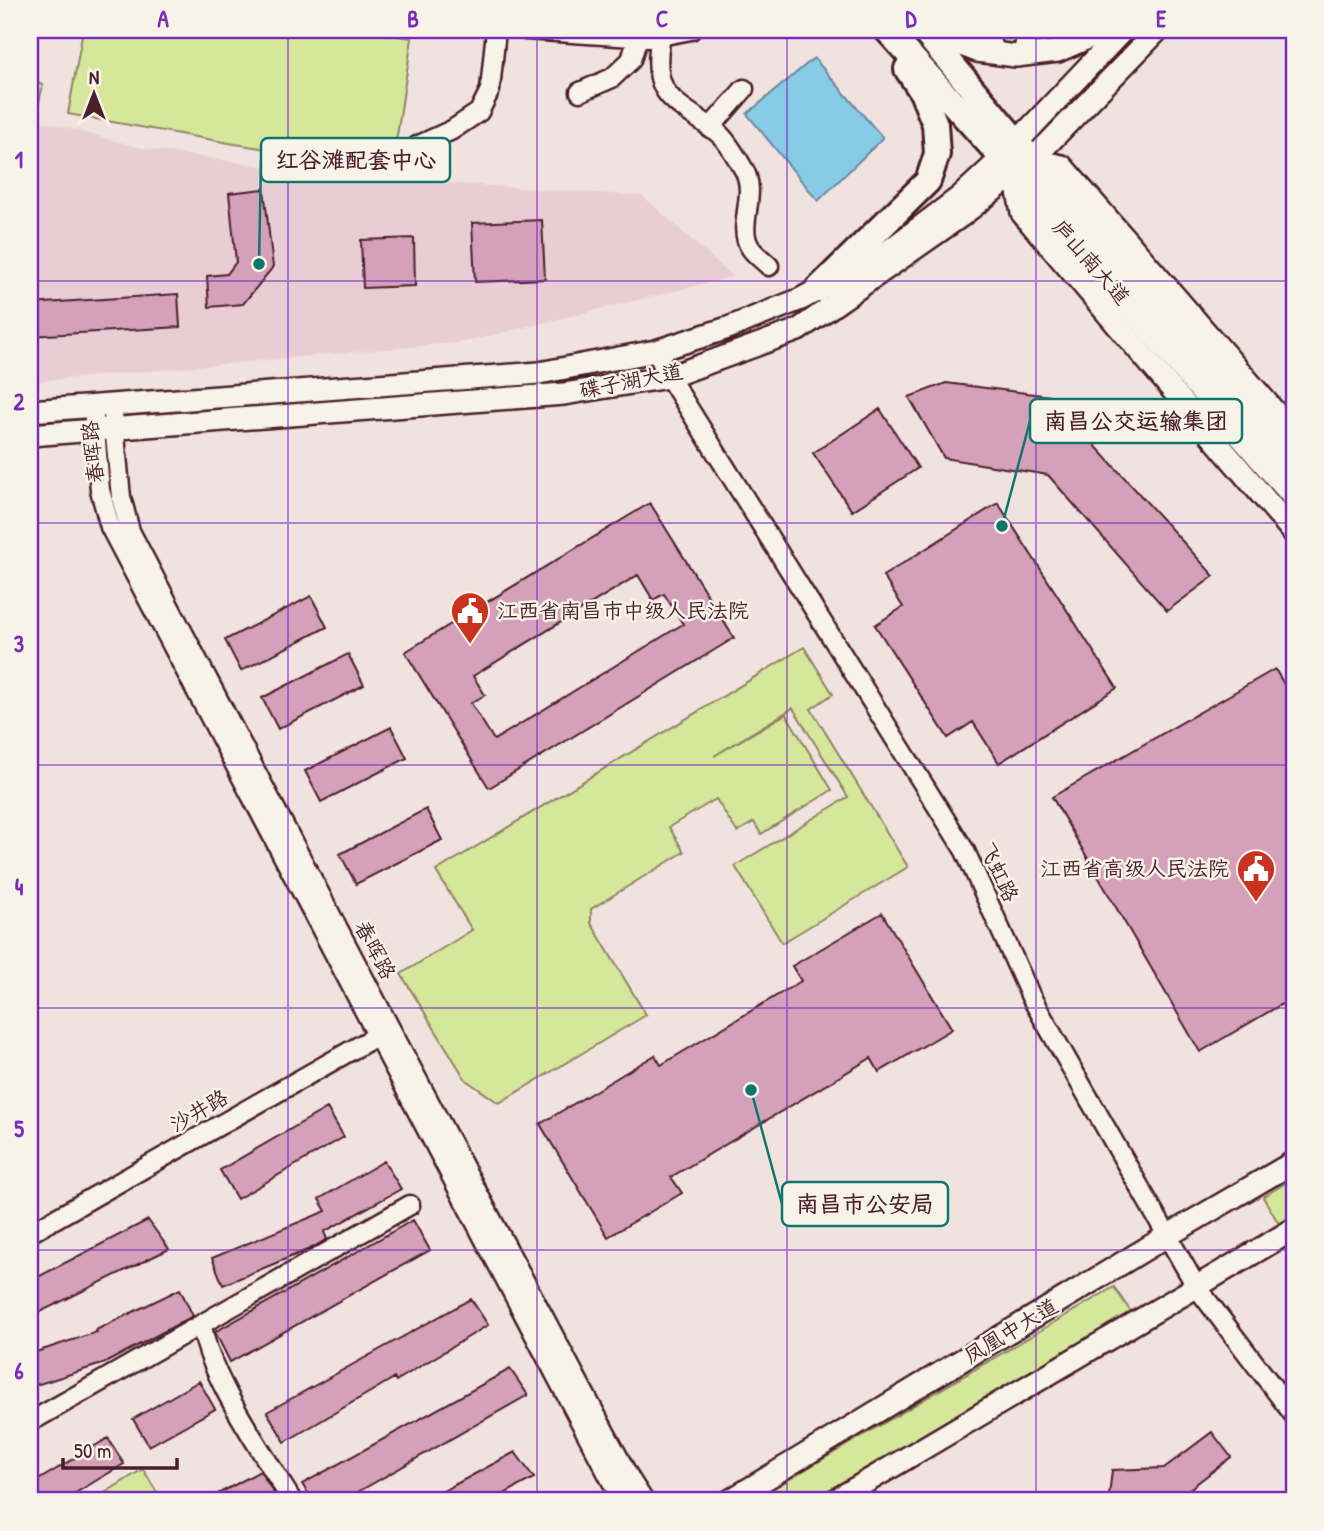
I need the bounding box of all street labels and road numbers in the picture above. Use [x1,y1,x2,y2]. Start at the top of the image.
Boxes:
street label: 庐山南大道 [1046,213,1137,311]
street label: 碟子湖大道 [577,356,685,405]
street label: 春晖路 [75,419,110,485]
street label: 飞虹路 [973,837,1026,906]
street label: 春晖路 [348,915,403,984]
street label: 沙井路 [164,1082,233,1139]
street label: 凤凰中大道 [958,1291,1063,1370]

